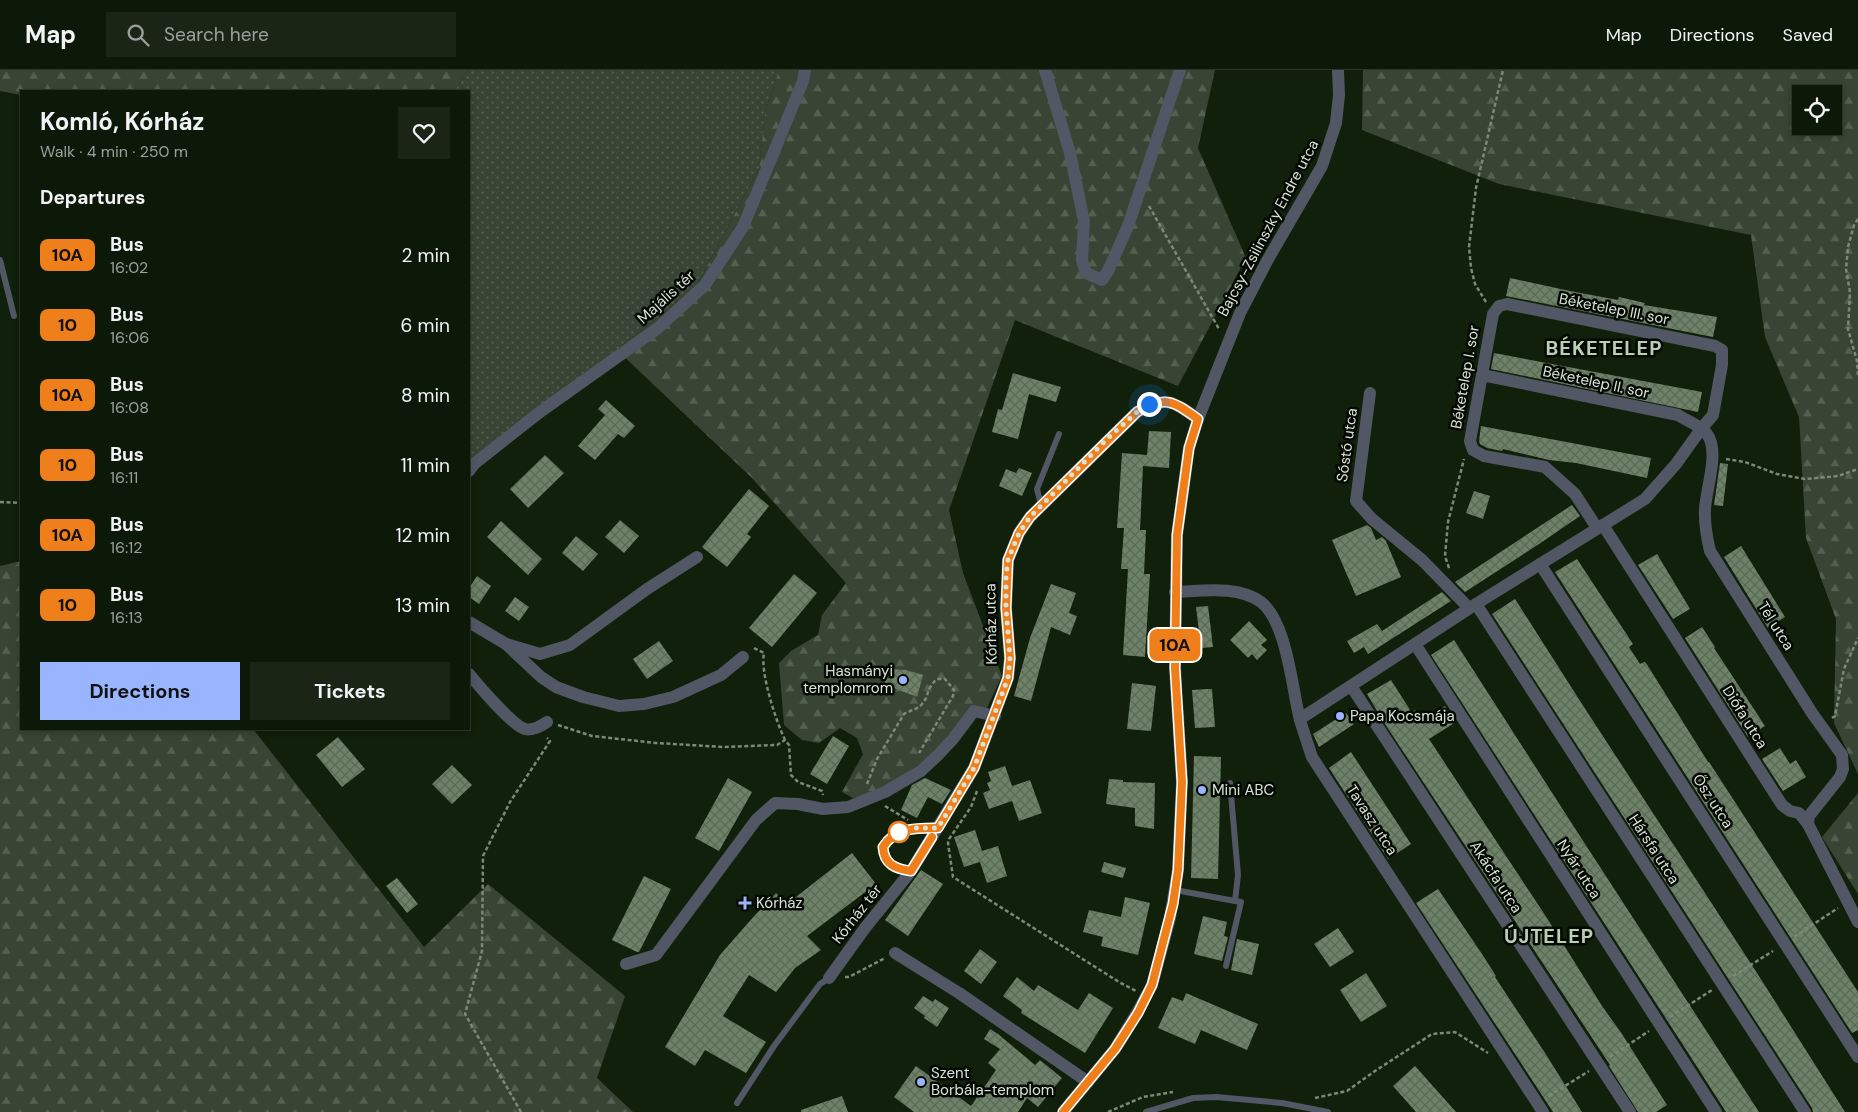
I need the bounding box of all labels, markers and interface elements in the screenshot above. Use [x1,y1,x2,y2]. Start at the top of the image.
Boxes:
search box [106,12,456,57]
text: Map [25,19,76,50]
icon: search [124,21,152,49]
text: Search here [164,22,269,47]
text: Map [1606,23,1642,47]
text: Directions [1670,23,1755,47]
text: Saved [1783,23,1833,47]
map controls [1792,85,1842,135]
button: locate [1792,85,1842,135]
text: Komló, Kórház [40,106,204,137]
button: heart [398,107,450,159]
street label: Bajcsy-Zsilinszky Endre utca [1213,136,1323,320]
text: Walk · 4 min · 250 m [40,141,188,162]
text: Departures [40,185,145,210]
text: Bus [110,232,144,257]
text: 10A [52,243,83,267]
text: 2 min [402,243,450,268]
text: 16:02 [110,257,148,278]
street label: Majális tér [633,266,699,328]
street label: Béketelep III. sor [1557,289,1671,330]
text: Bus [110,302,144,327]
text: 10 [58,313,77,337]
text: 6 min [401,313,450,338]
street label: Béketelep I. sor [1446,323,1484,430]
text: 16:06 [110,327,149,348]
district label: BÉKETELEP [1546,335,1662,361]
street label: Béketelep II. sor [1541,361,1651,403]
text: Bus [110,372,144,397]
text: 10A [52,383,83,407]
text: 8 min [401,383,450,408]
your location [1137,392,1162,417]
text: 16:08 [110,397,149,418]
street label: Sóstó utca [1332,407,1362,483]
text: Bus [110,442,144,467]
text: 10 [58,453,77,477]
text: 11 min [401,453,450,478]
text: 16:11 [110,467,138,488]
text: Bus [110,512,144,537]
text: 10A [52,523,83,547]
text: 12 min [396,523,450,548]
text: 16:12 [110,537,142,558]
text: Bus [110,582,144,607]
street label: Kórház utca [980,583,1002,665]
text: 10 [58,593,77,617]
text: 13 min [395,593,450,618]
street label: Tél utca [1753,598,1799,654]
text: 16:13 [110,607,143,628]
line badge: 10A [1146,629,1204,661]
text: 10A [1159,633,1191,657]
place label: Hasmányi templomrom [803,661,893,698]
button: Directions [40,662,240,720]
button: Tickets [250,662,450,720]
marker: Hasmányi templomrom [897,674,909,686]
street label: Diófa utca [1718,682,1772,752]
place label: Papa Kocsmája [1350,706,1455,726]
marker: Papa Kocsmája [1334,710,1346,722]
street label: Ősz utca [1688,770,1738,832]
place label: Mini ABC [1212,780,1274,800]
street label: Tavasz utca [1342,781,1402,859]
marker: Mini ABC [1196,784,1208,796]
street label: Hársfa utca [1624,810,1684,888]
unlabelled marker [888,821,910,843]
street label: Nyár utca [1552,835,1606,903]
street label: Akácfa utca [1465,837,1527,917]
street label: Kórház tér [828,880,887,948]
place label: Kórház [756,893,802,913]
marker: Kórház [738,896,752,910]
district label: ÚJTELEP [1504,923,1594,949]
place label: Szent Borbála-templom [931,1063,1054,1100]
marker: Szent Borbála-templom [915,1076,927,1088]

